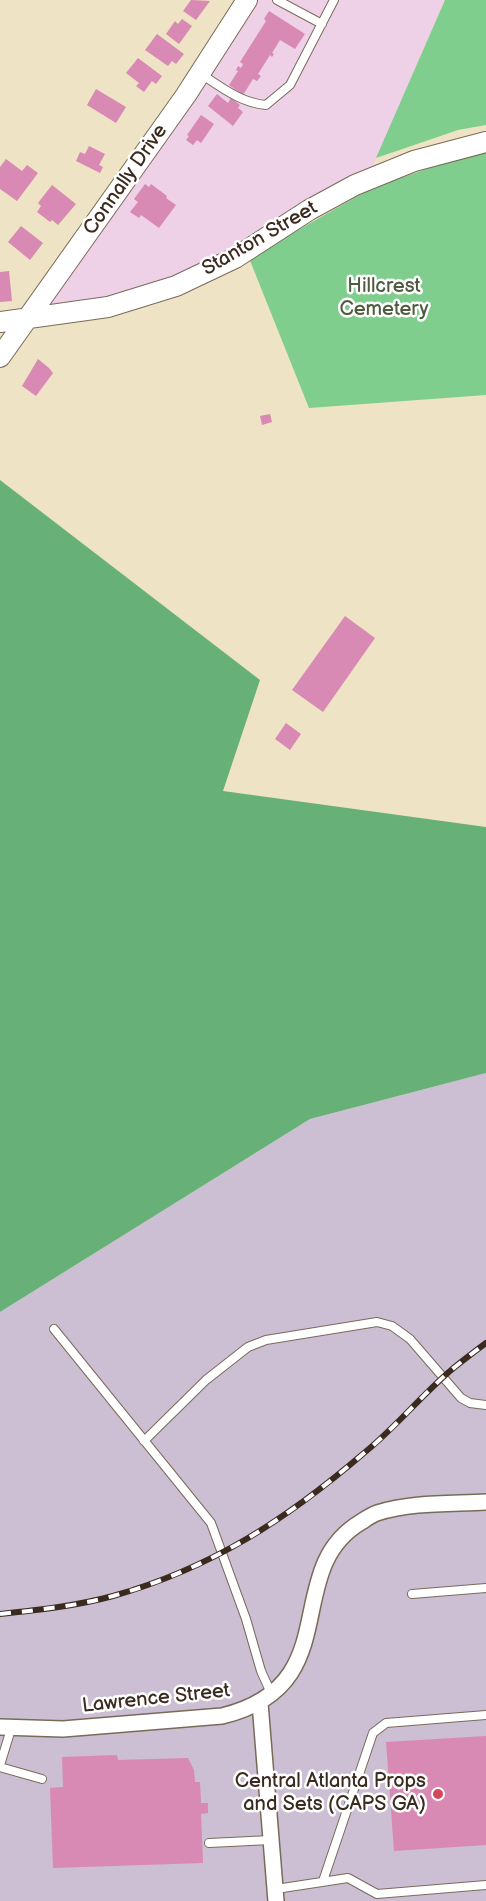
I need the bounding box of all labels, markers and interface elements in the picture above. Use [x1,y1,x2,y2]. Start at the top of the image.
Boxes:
street label: Connally Drive [79,120,173,240]
street label: Stanton Street [198,196,322,282]
park label: Hillcrest Cemetery [339,275,429,322]
street label: Lawrence Street [81,1679,231,1719]
place label: Central Atlanta Props and Sets (CAPS GA) [235,1770,426,1817]
marker: Central Atlanta Props and Sets (CAPS GA) [431,1787,445,1801]

